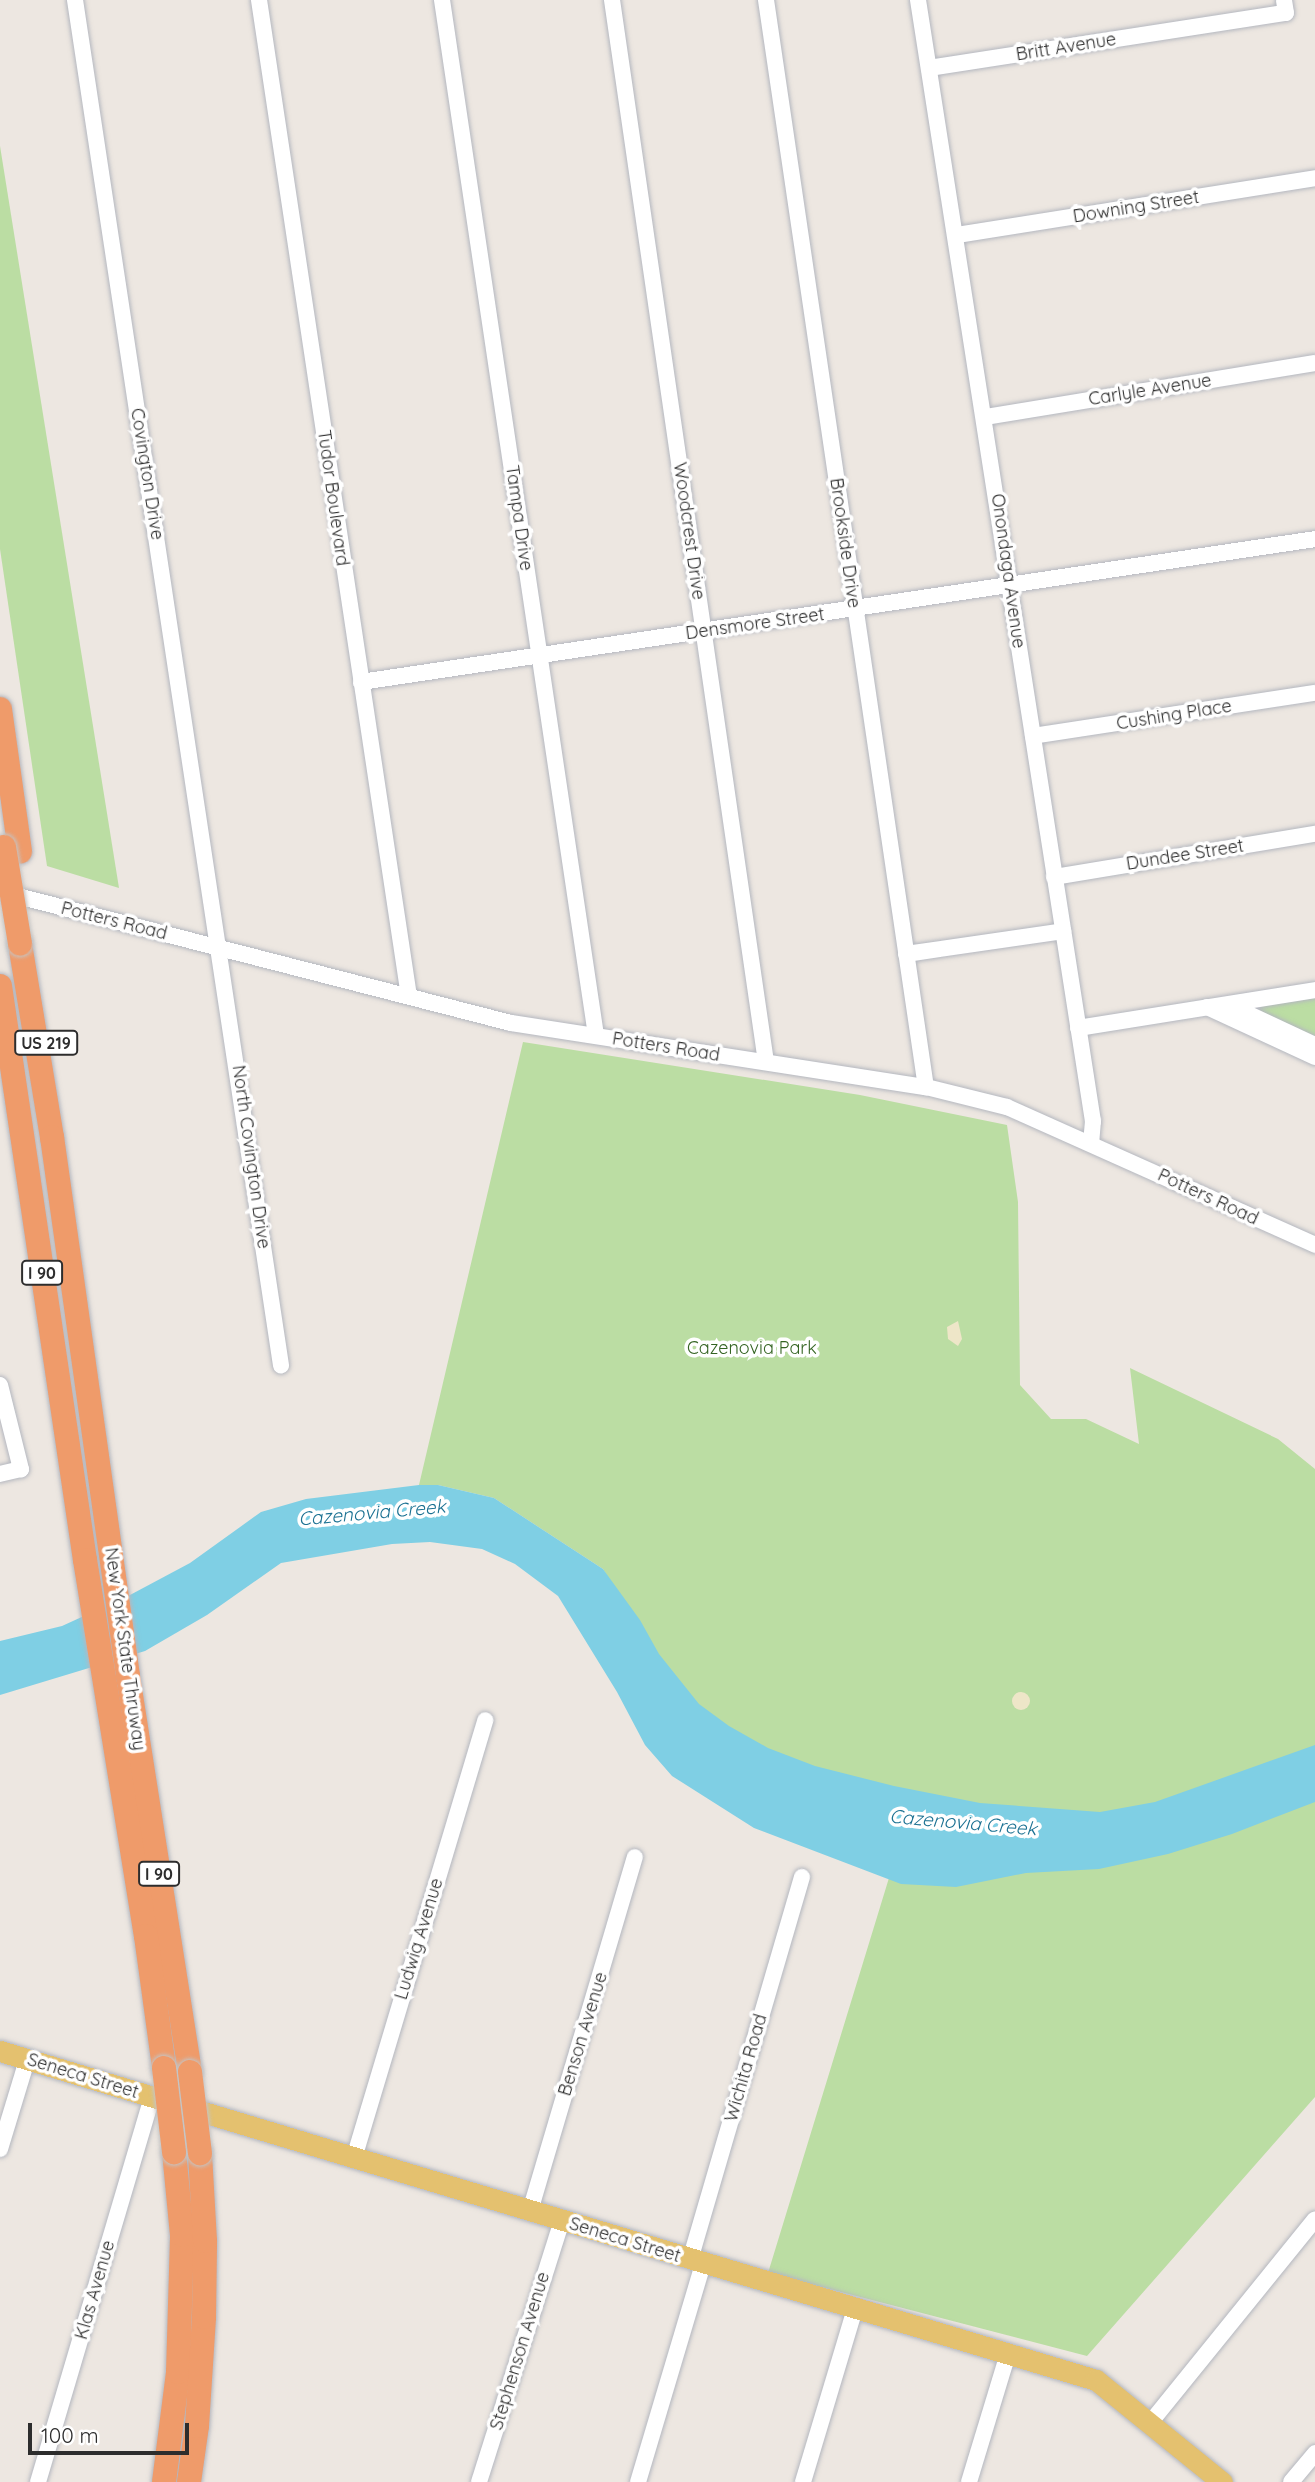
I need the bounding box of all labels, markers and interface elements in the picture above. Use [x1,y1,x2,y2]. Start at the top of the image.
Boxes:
street label: Britt Avenue [1014,28,1118,66]
street label: Downing Street [1071,186,1201,228]
street label: Carlyle Avenue [1087,370,1213,410]
street label: Covington Drive [126,407,168,541]
street label: Tudor Boulevard [313,429,353,567]
street label: Woodcrest Drive [669,461,709,601]
street label: Tampa Drive [501,464,537,572]
street label: Brookside Drive [825,477,865,609]
street label: Onondaga Avenue [986,492,1030,650]
street label: Densmore Street [684,604,826,644]
street label: Cushing Place [1115,695,1233,735]
street label: Dundee Street [1125,835,1245,875]
street label: Potters Road [59,897,169,945]
street label: Potters Road [611,1028,721,1066]
road number: US 219 [13,1030,79,1056]
street label: North Covington Drive [227,1064,275,1250]
street label: Potters Road [1154,1164,1262,1230]
road number: I 90 [21,1260,63,1286]
park label: Cazenovia Park [687,1337,817,1359]
water label: Cazenovia Creek [297,1495,447,1531]
street label: New York State Thruway [100,1546,150,1752]
water label: Cazenovia Creek [888,1805,1038,1841]
road number: I 90 [138,1862,180,1886]
street label: Ludwig Avenue [390,1876,448,2002]
street label: Benson Avenue [554,1969,612,2099]
street label: Wichita Road [720,2012,772,2124]
street label: Seneca Street [25,2049,141,2103]
street label: Seneca Street [567,2213,683,2267]
street label: Klas Avenue [71,2238,119,2342]
street label: Stephenson Avenue [486,2269,554,2433]
scale bar [32,2408,192,2452]
text: 100 m [41,2422,99,2448]

